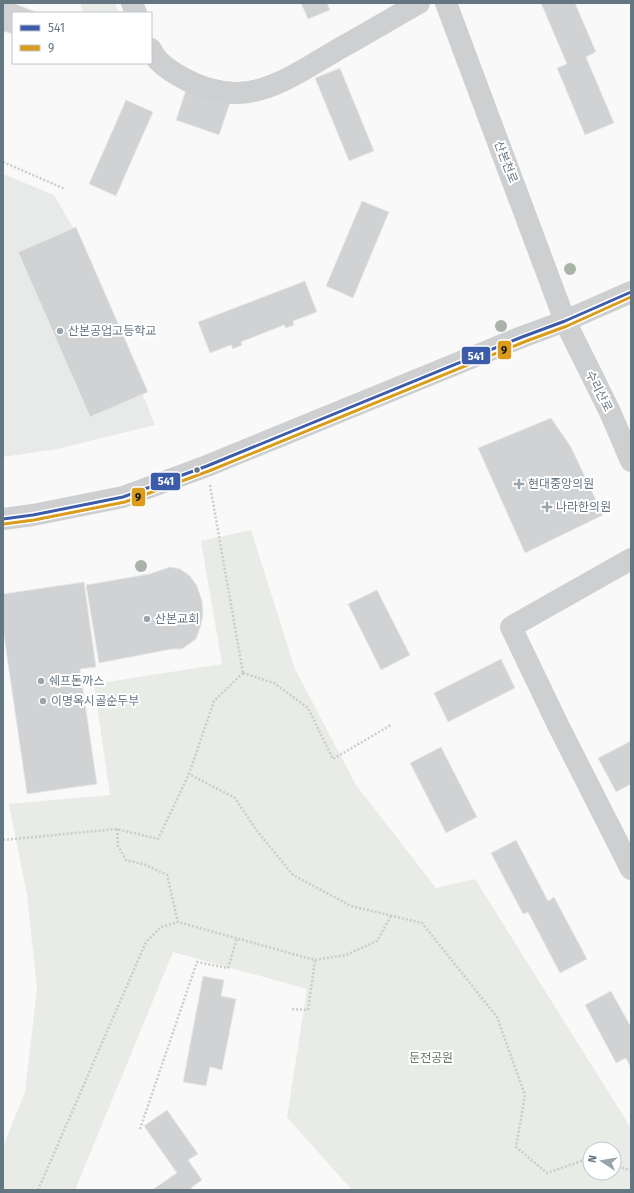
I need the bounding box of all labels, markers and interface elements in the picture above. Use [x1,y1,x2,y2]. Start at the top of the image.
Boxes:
legend [12,12,152,64]
text: 541 [48,21,65,35]
text: 9 [48,41,54,55]
street label: 산본천로 [492,139,520,185]
place label: 산본공업고등학교 [68,324,156,338]
marker: 산본공업고등학교 [55,326,65,336]
line badge: 9 [497,340,512,360]
text: 9 [501,344,507,357]
line badge: 541 [461,346,491,365]
text: 541 [468,350,484,363]
street label: 수리산로 [583,368,615,414]
unlabelled marker [192,465,202,475]
line badge: 541 [150,472,181,491]
text: 541 [158,475,174,488]
place label: 현대중앙의원 [528,477,594,491]
marker: 현대중앙의원 [513,478,525,490]
line badge: 9 [131,487,146,507]
text: 9 [135,491,141,504]
place label: 나라한의원 [556,500,611,514]
marker: 나라한의원 [541,501,553,513]
place label: 산본교회 [155,612,199,626]
marker: 산본교회 [142,614,152,624]
place label: 쉐프돈까스 [49,674,104,688]
marker: 쉐프돈까스 [36,676,46,686]
place label: 이명옥시골순두부 [51,694,139,708]
marker: 이명옥시골순두부 [38,696,48,706]
park label: 둔전공원 [409,1051,453,1065]
north arrow [582,1141,622,1181]
text: N [586,1154,600,1164]

